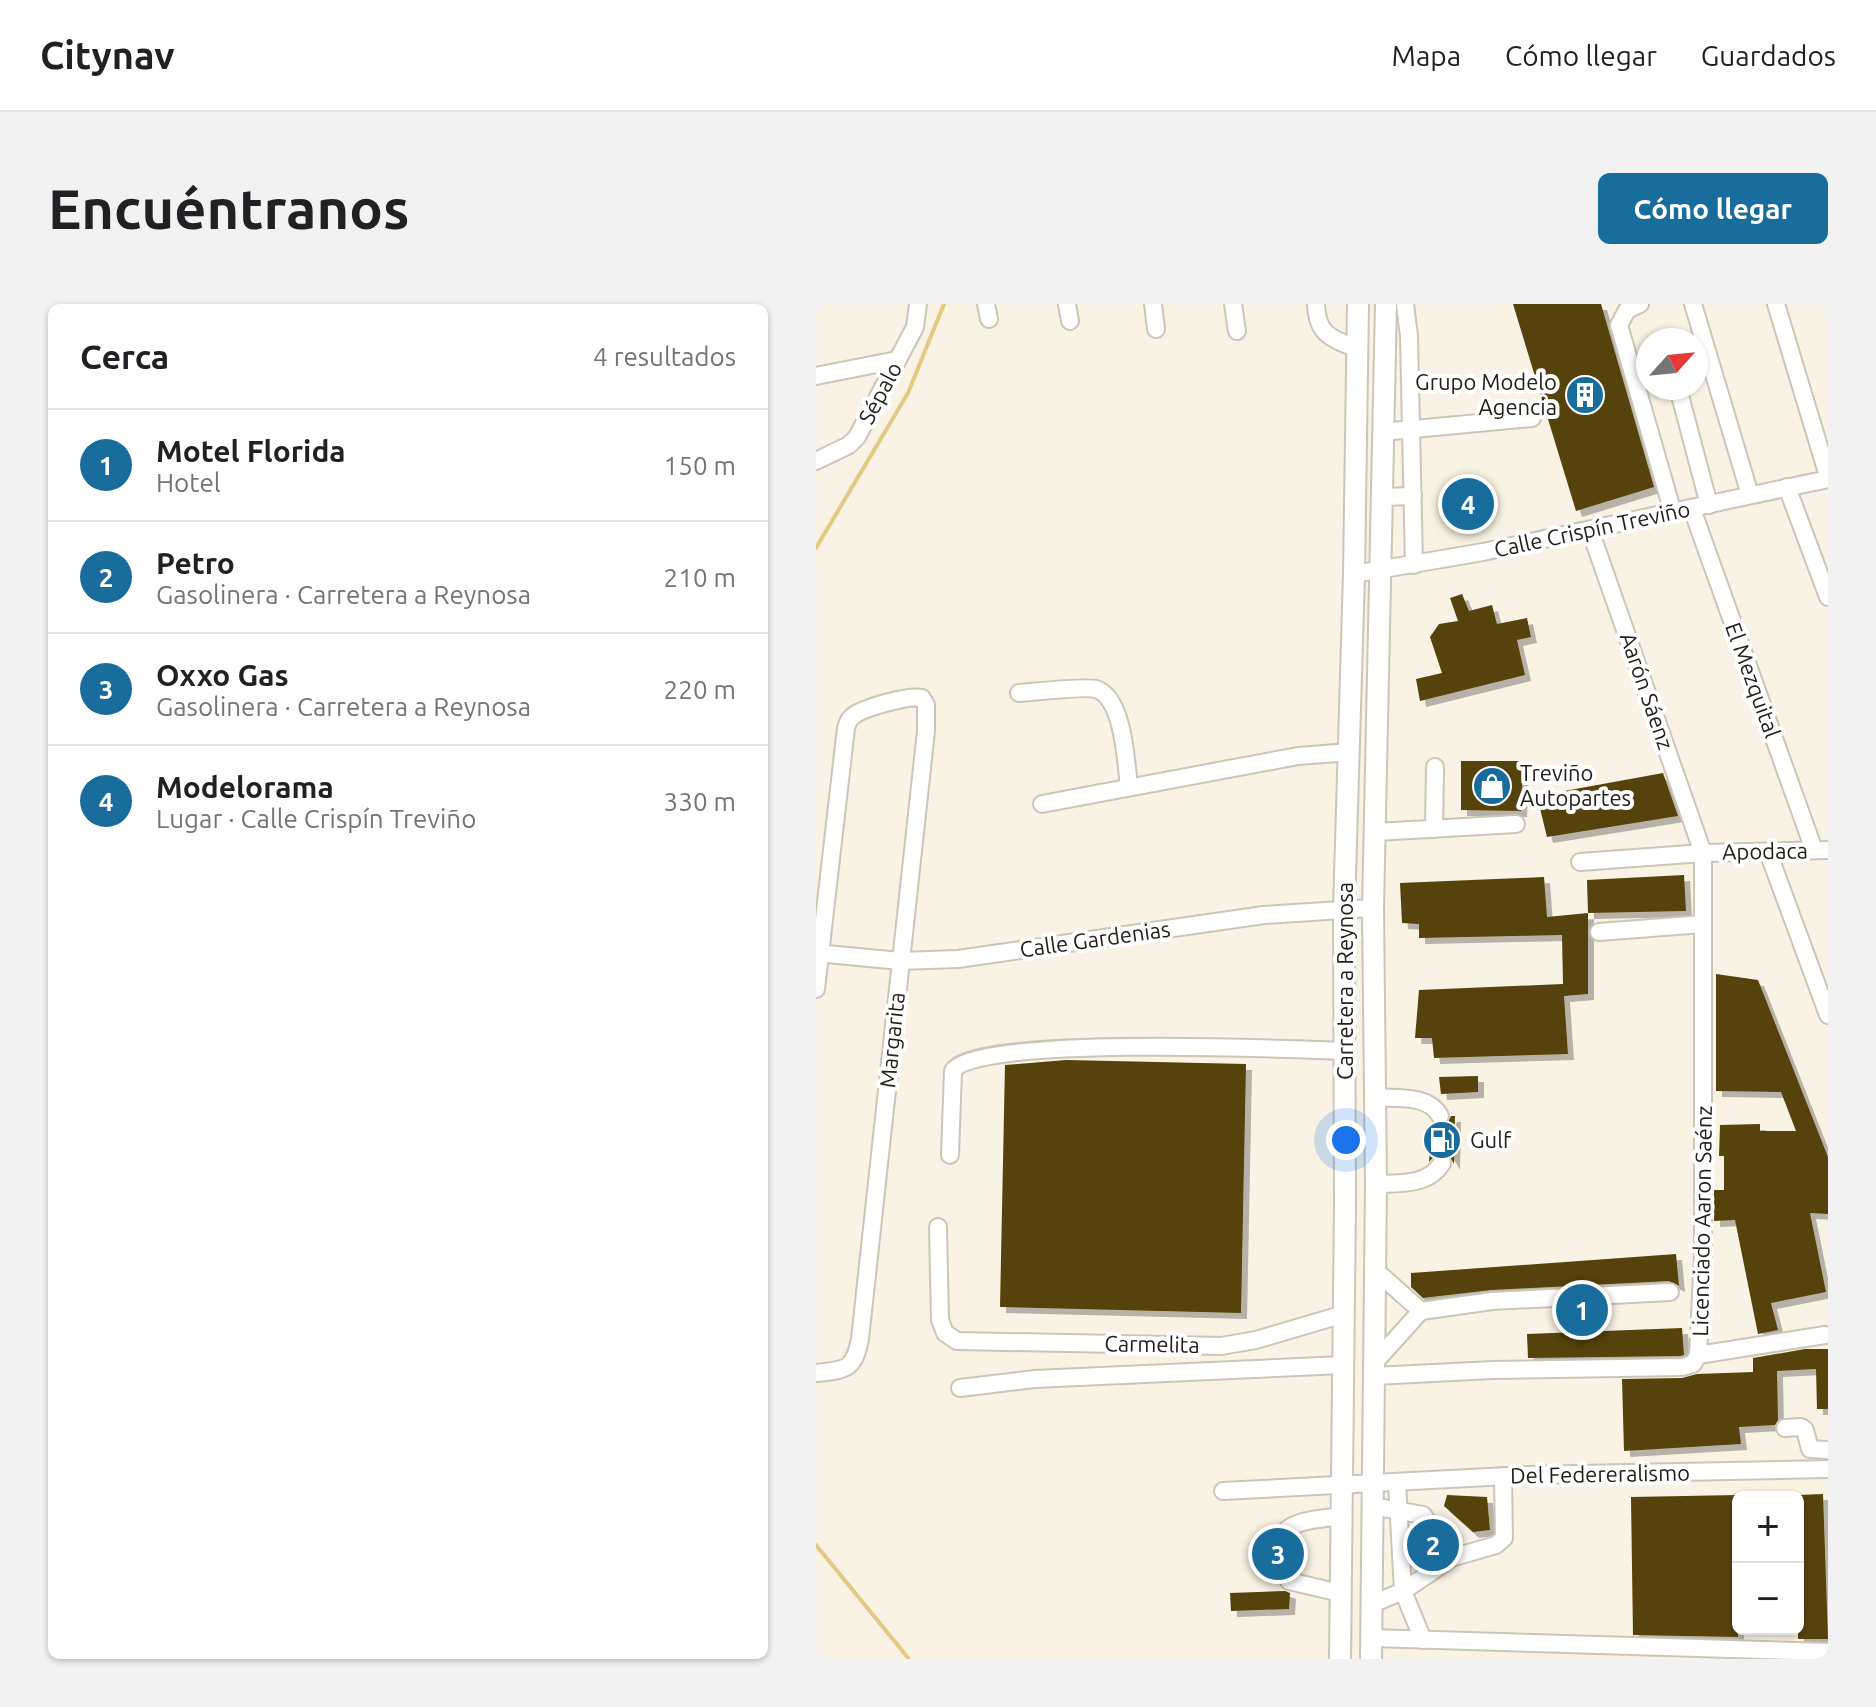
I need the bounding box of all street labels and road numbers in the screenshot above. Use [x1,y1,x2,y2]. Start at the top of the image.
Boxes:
street label: Sépalo [853,358,906,428]
street label: Calle Crispín Treviño [1492,496,1692,561]
street label: El Mezquital [1721,619,1786,741]
street label: Aarón Sáenz [1616,629,1679,753]
street label: Apodaca [1722,837,1808,864]
street label: Carretera a Reynosa [1332,882,1357,1080]
street label: Calle Gardenias [1018,916,1172,961]
street label: Margarita [874,991,909,1089]
street label: Licenciado Aaron Saénz [1687,1105,1716,1337]
street label: Carmelita [1104,1330,1200,1357]
street label: Del Federeralismo [1510,1459,1690,1488]

